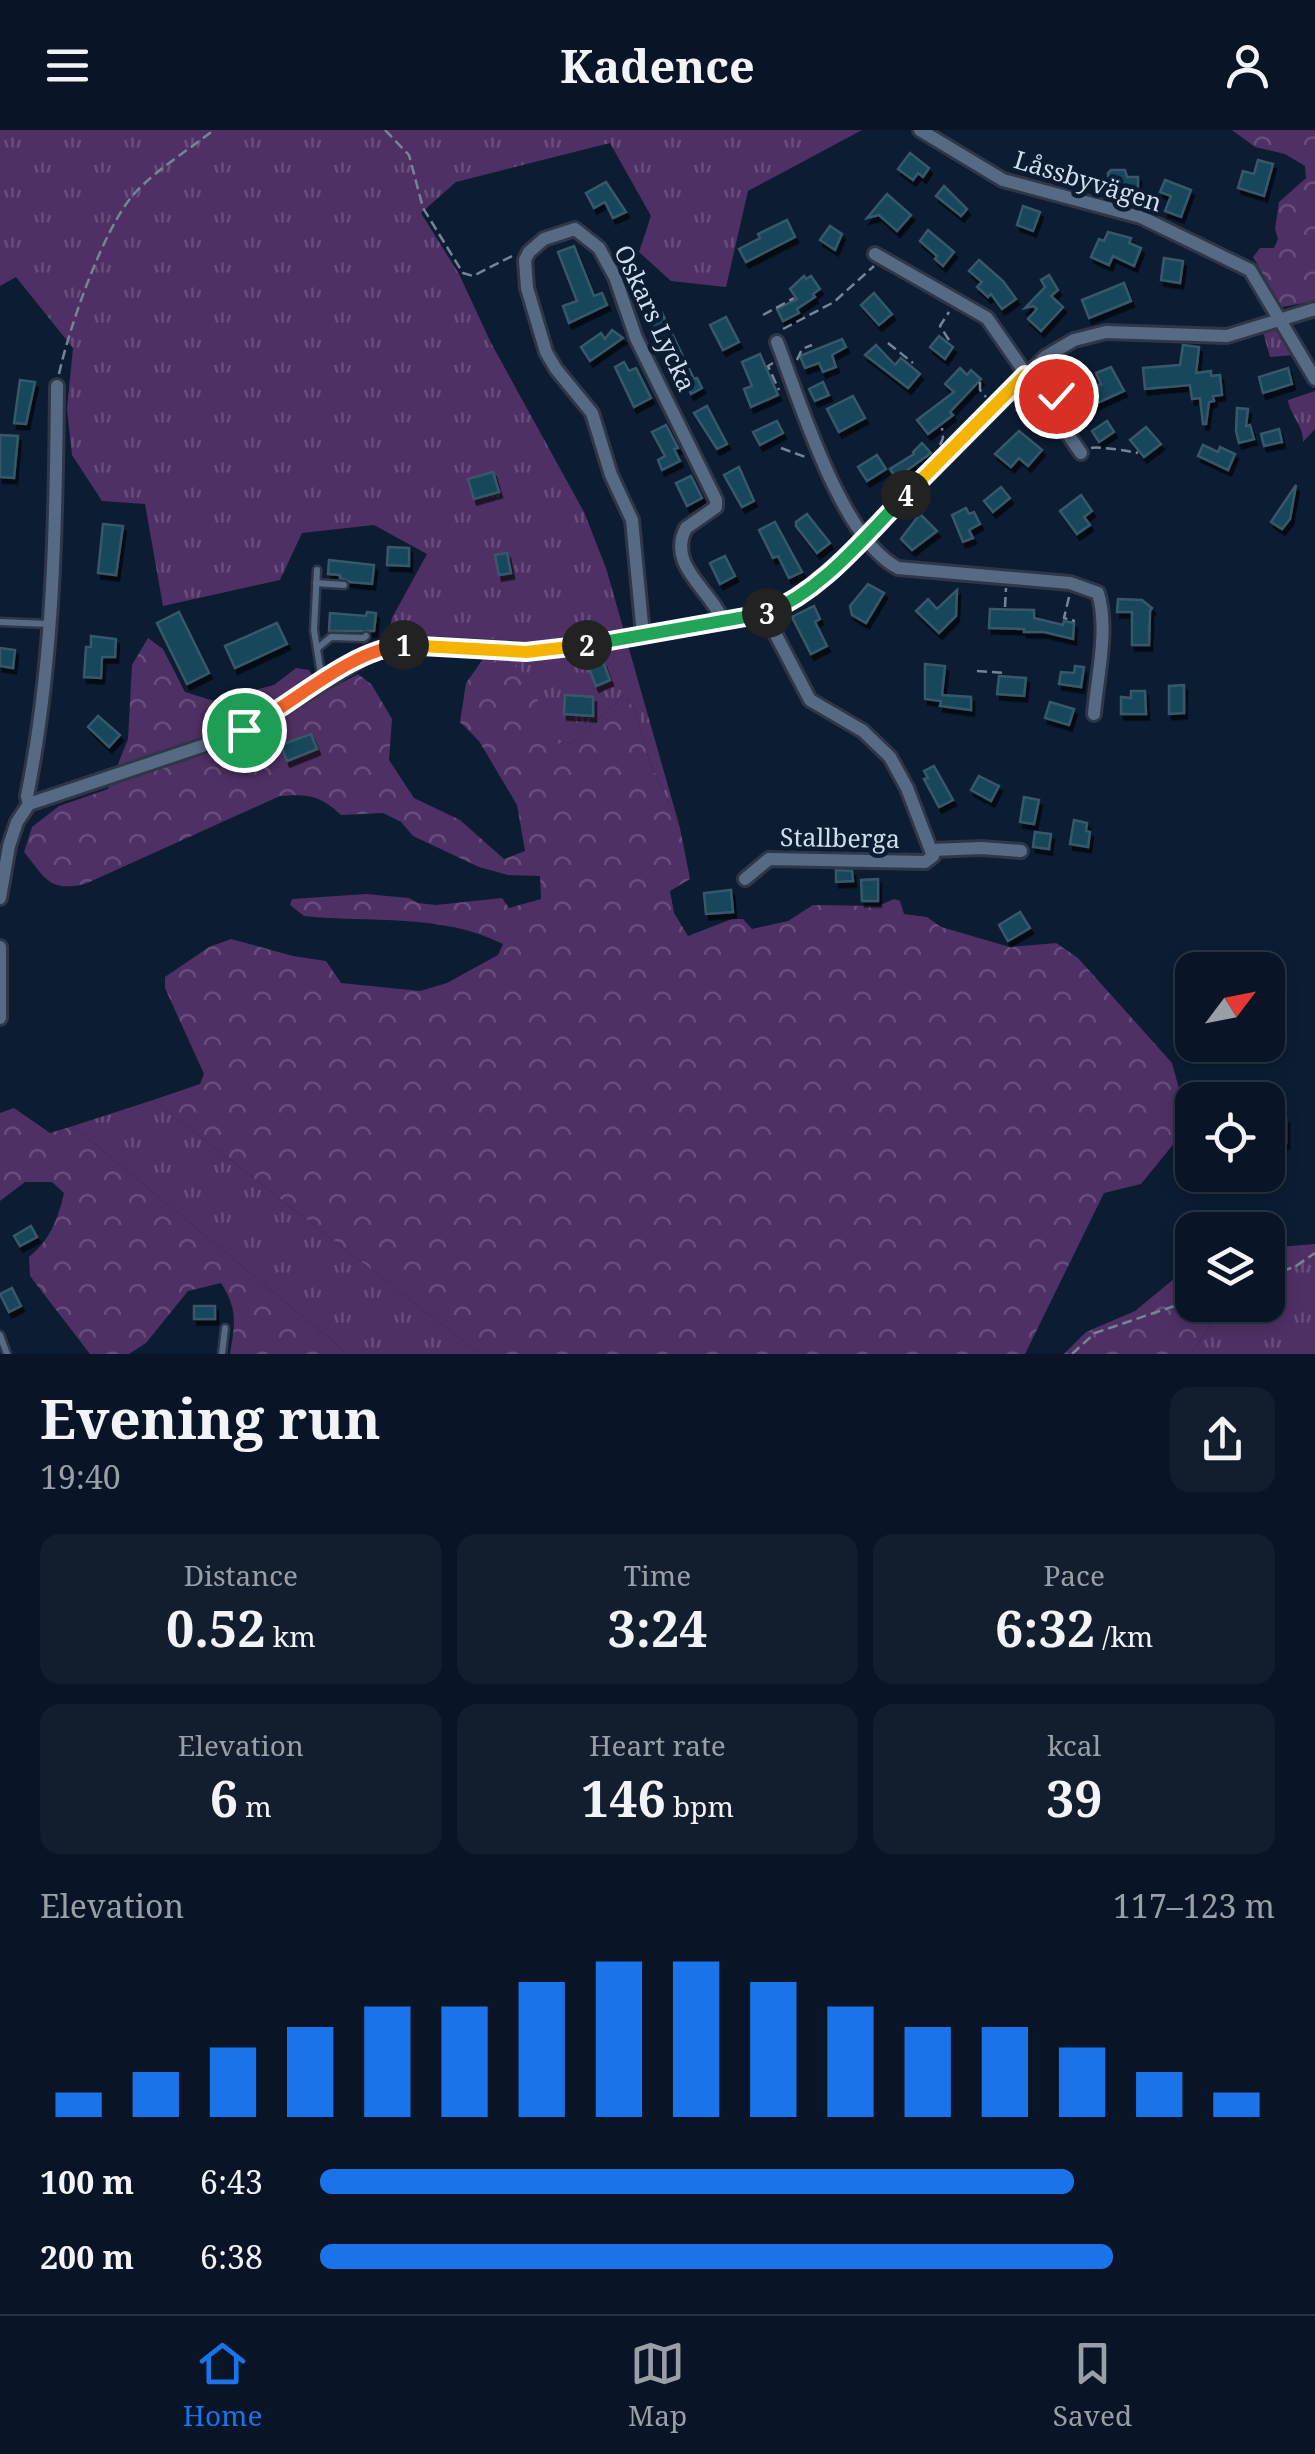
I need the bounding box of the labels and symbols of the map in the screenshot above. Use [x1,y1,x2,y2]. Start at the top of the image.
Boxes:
street label: Låssbyvägen [1010,141,1166,219]
street label: Oskars Lycka [607,239,705,396]
pin [1014,354,1099,439]
pin: 4 [881,470,931,520]
pin: 3 [742,588,792,638]
pin: 1 [379,620,429,670]
pin: 2 [562,620,612,670]
pin [202,688,287,773]
street label: Stallberga [780,819,900,855]
north arrow [1175,952,1285,1062]

